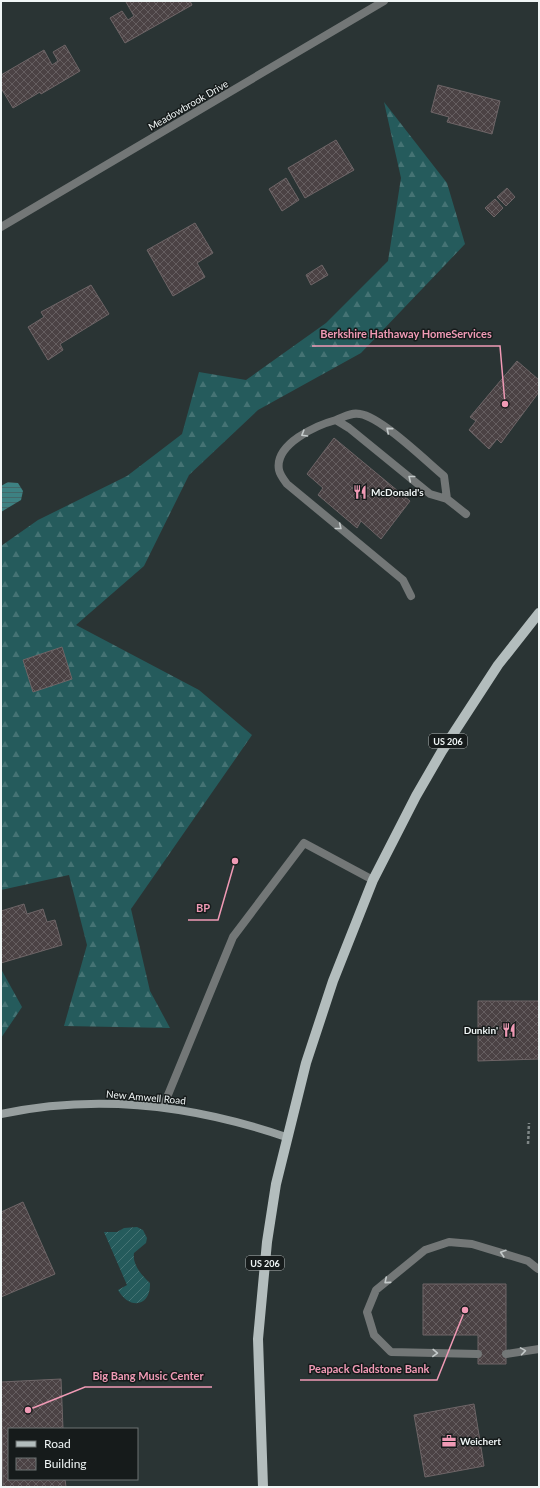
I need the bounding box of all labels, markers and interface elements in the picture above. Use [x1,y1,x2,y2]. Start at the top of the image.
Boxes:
street label: Meadowbrook Drive [146,77,230,133]
callout: Berkshire Hathaway HomeServices [312,323,500,346]
text: Berkshire Hathaway HomeServices [320,327,492,340]
one-way arrow [386,428,393,435]
one-way arrow [301,430,308,437]
one-way arrow [408,475,415,482]
restaurant icon: McDonald's [352,484,368,500]
place label: McDonald's [371,486,424,498]
one-way arrow [334,522,341,529]
road number: US 206 [429,734,467,748]
callout: BP [188,897,218,920]
text: BP [196,901,210,914]
restaurant icon: Dunkin' [501,1022,517,1038]
place label: Dunkin' [464,1024,498,1036]
street label: New Amwell Road [106,1088,186,1106]
one-way arrow [500,1249,507,1258]
road number: US 206 [246,1256,284,1270]
one-way arrow [384,1277,392,1284]
one-way arrow [519,1348,526,1356]
one-way arrow [432,1349,438,1357]
callout: Peapack Gladstone Bank [300,1357,437,1380]
text: Peapack Gladstone Bank [309,1362,430,1375]
callout: Big Bang Music Center [85,1364,212,1387]
text: Big Bang Music Center [92,1369,204,1382]
legend [8,1428,138,1480]
office icon: Weichert [441,1433,457,1449]
place label: Weichert [460,1435,501,1447]
text: Road [44,1436,71,1451]
text: Building [44,1456,87,1471]

